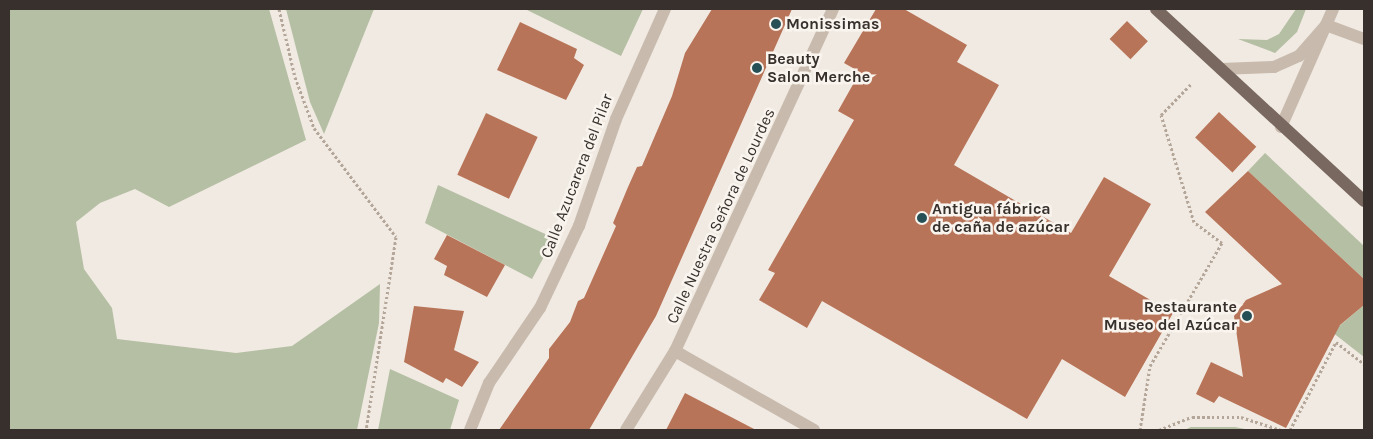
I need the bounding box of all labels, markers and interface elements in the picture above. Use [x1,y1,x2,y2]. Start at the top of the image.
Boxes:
place label: Monissimas [786,14,879,34]
marker: Monissimas [770,18,782,30]
place label: Beauty Salon Merche [767,49,870,87]
marker: Beauty Salon Merche [751,62,763,74]
street label: Calle Azucarera del Pilar [537,91,617,261]
street label: Calle Nuestra Señora de Lourdes [663,105,779,327]
place label: Antigua fábrica de caña de azúcar [932,199,1069,237]
marker: Antigua fábrica de caña de azúcar [916,212,928,224]
place label: Restaurante Museo del Azúcar [1104,297,1237,335]
marker: Restaurante Museo del Azúcar [1241,310,1253,322]

